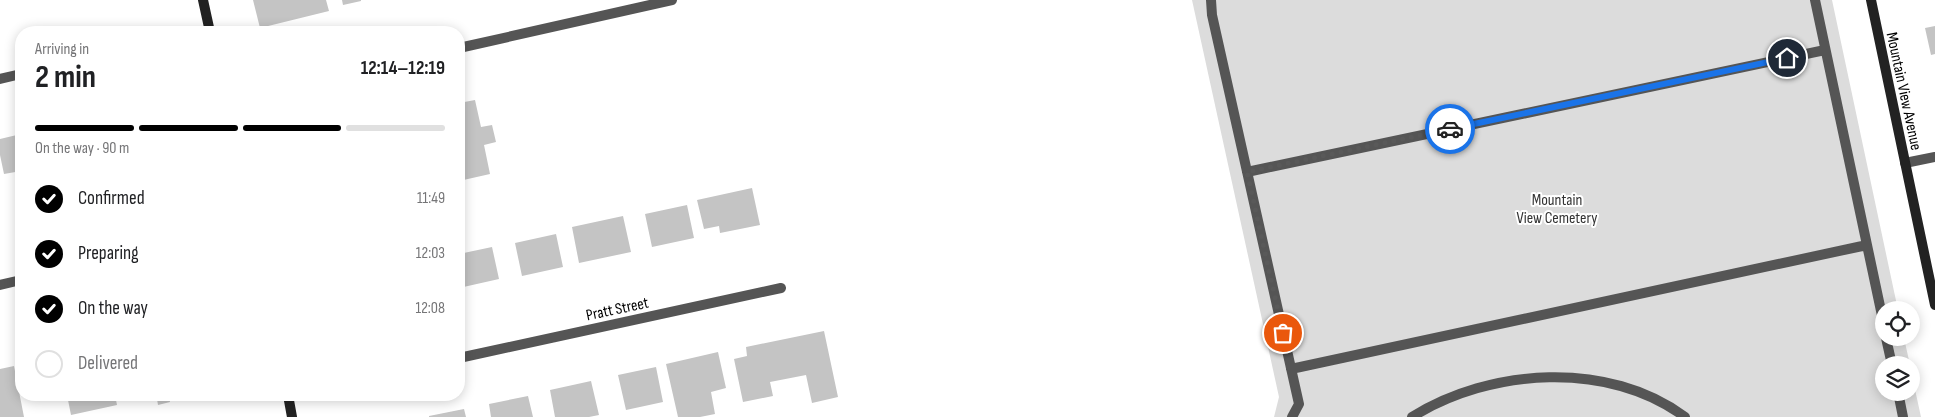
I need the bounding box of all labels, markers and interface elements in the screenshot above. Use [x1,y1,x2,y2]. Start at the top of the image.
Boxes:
street label: Mountain View Avenue [1882,30,1925,152]
pin [1766,37,1808,79]
text: Arriving in [35,40,89,59]
icon: home [1773,44,1801,72]
text: 12:14–12:19 [361,57,445,80]
text: 2 min [35,58,96,97]
courier [1425,104,1475,154]
icon: car [1436,115,1464,143]
text: On the way · 90 m [35,139,129,158]
icon: check [35,185,63,213]
text: Confirmed [78,187,145,210]
text: 11:49 [417,189,445,208]
park label: Mountain View Cemetery [1517,191,1597,228]
icon: check [35,240,63,268]
text: Preparing [78,242,139,265]
text: 12:03 [416,244,445,263]
street label: Pratt Street [584,294,650,325]
icon: check [35,295,63,323]
text: On the way [78,297,148,320]
text: 12:08 [415,299,445,318]
map controls [1875,301,1920,401]
button: locate [1875,301,1920,346]
pin [1262,312,1304,354]
icon: bag [1269,319,1297,347]
text: Delivered [78,352,138,375]
button: layers [1875,356,1920,401]

